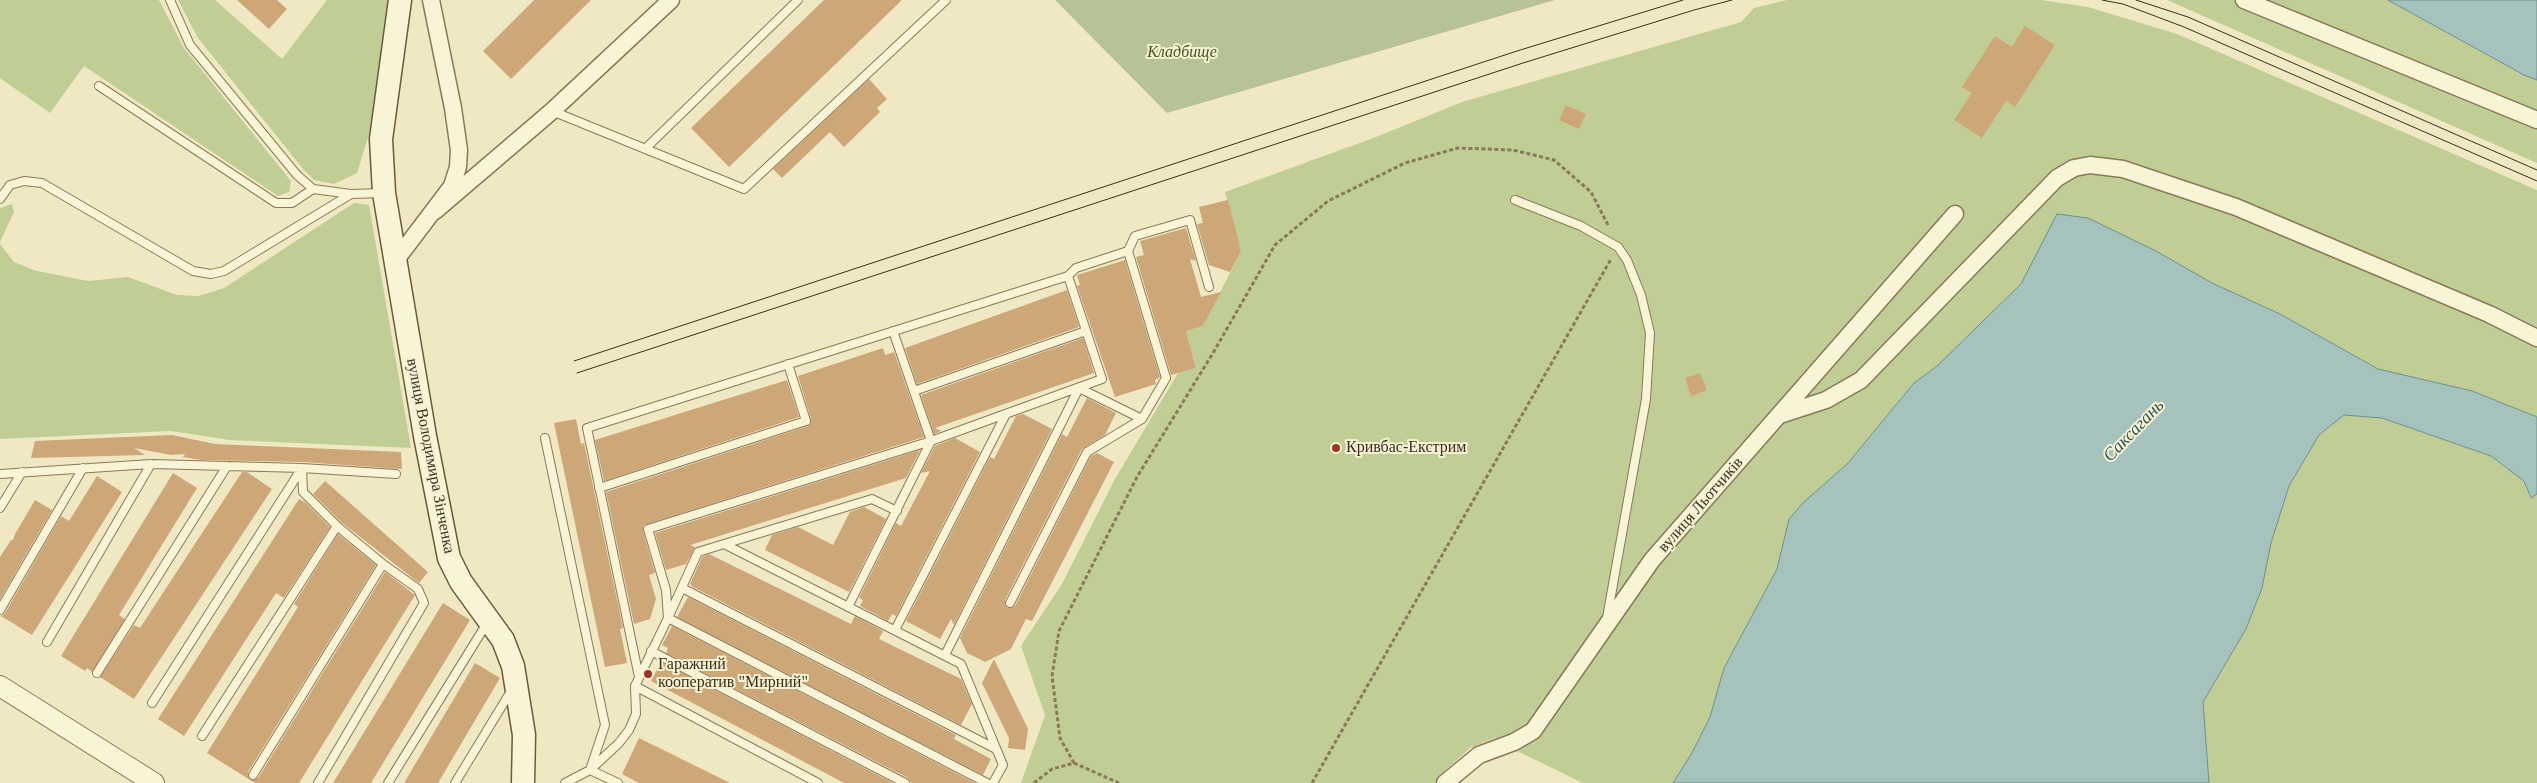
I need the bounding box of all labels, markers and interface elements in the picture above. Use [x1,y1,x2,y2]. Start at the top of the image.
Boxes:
park label: Кладбище [1147,43,1217,63]
street label: вулиця Володимира Зінченка [402,357,458,555]
water label: Саксагань [2099,395,2169,467]
place label: Кривбас-Екстрим [1346,438,1466,458]
marker: Кривбас-Екстрим [1330,442,1342,454]
street label: вулиця Льотчиків [1654,453,1748,557]
place label: Гаражний кооператив "Мирний" [658,655,808,693]
marker: Гаражний кооператив "Мирний" [642,668,654,680]

